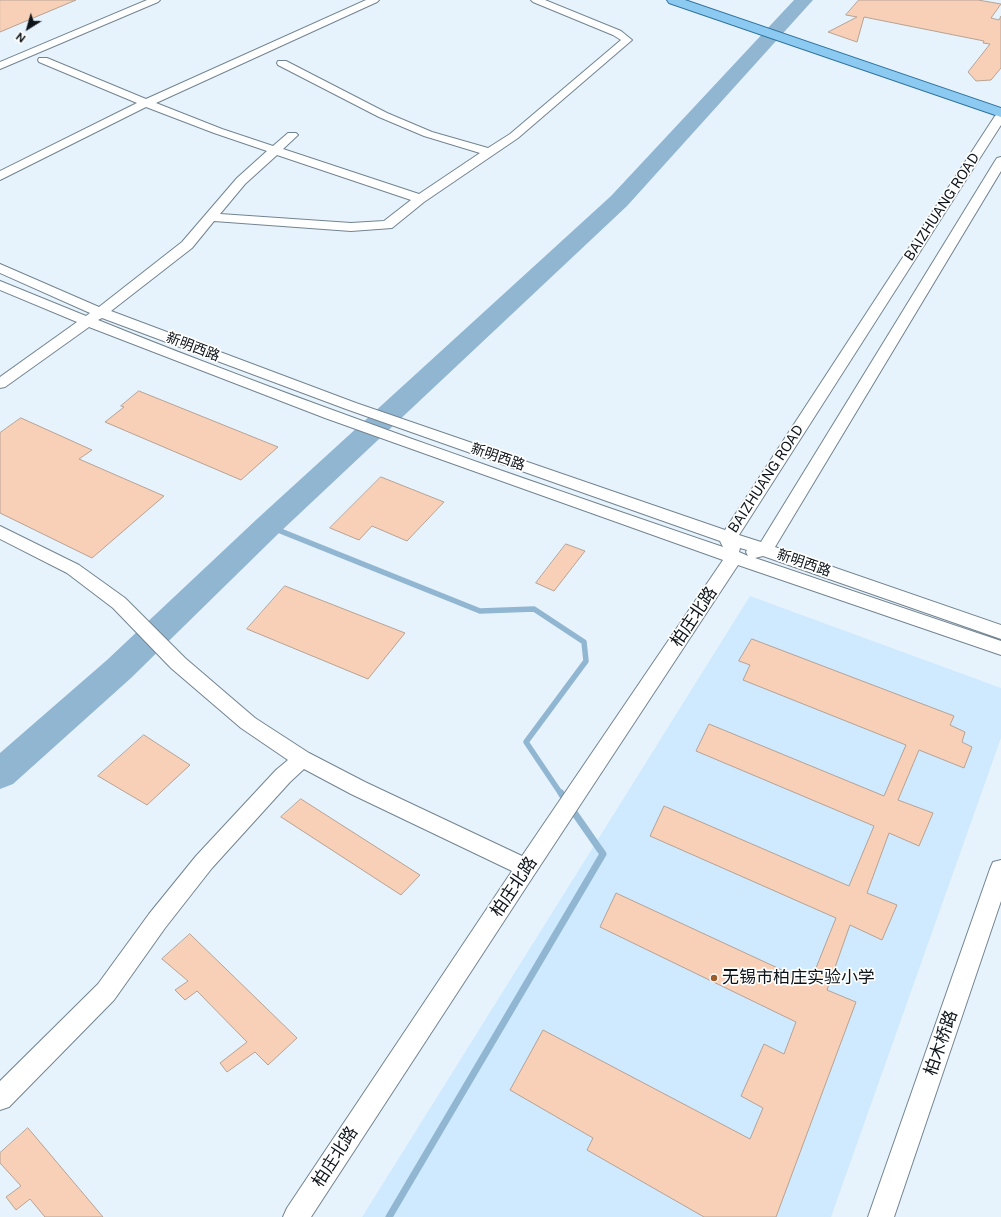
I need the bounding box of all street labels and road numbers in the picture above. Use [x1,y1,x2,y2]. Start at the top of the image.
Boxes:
street label: BAIZHUANG ROAD [901,150,983,264]
street label: 新明西路 [164,329,222,365]
street label: BAIZHUANG ROAD [725,422,807,536]
street label: 新明西路 [469,440,527,474]
street label: 新明西路 [775,546,833,580]
street label: 柏庄北路 [667,583,721,651]
street label: 柏庄北路 [487,853,541,921]
street label: 柏木桥路 [920,1008,962,1078]
street label: 柏庄北路 [308,1123,362,1191]

